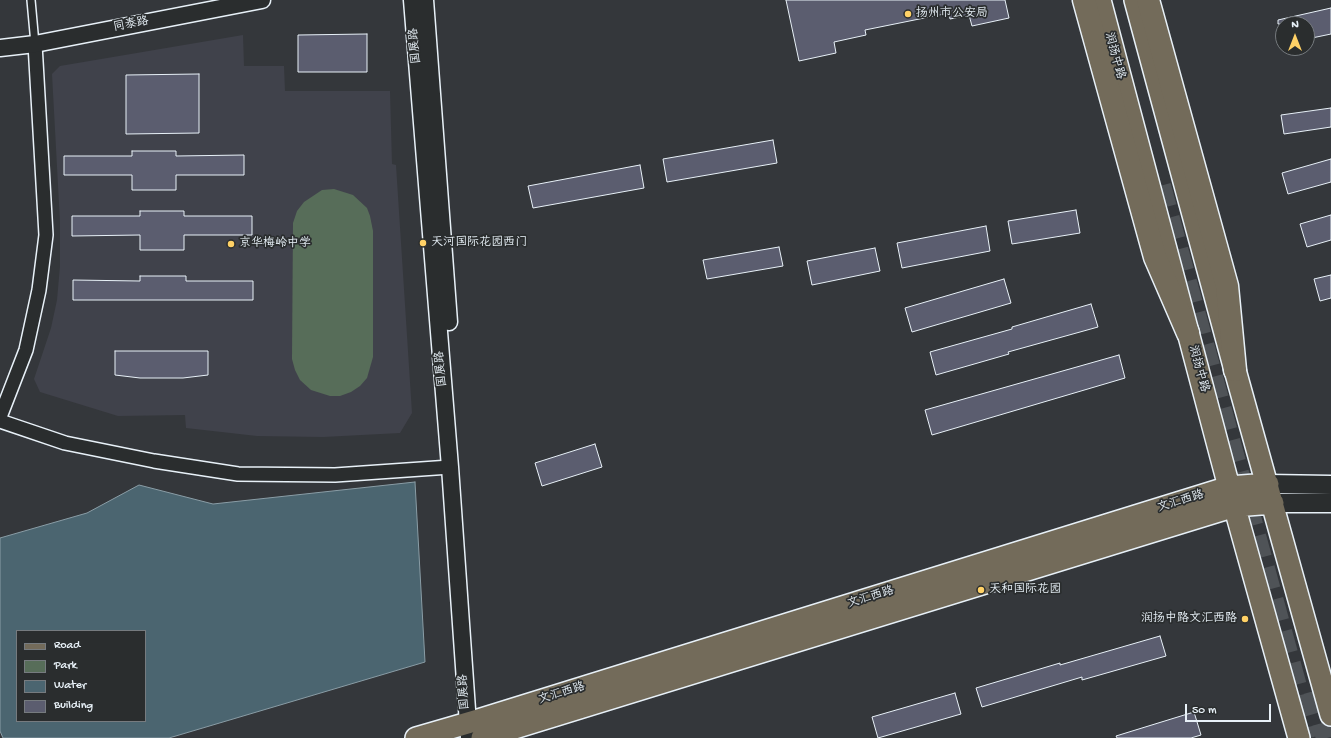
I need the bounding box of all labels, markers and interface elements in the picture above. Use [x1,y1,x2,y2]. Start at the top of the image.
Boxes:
place label: 扬州市公安局 [916,7,988,21]
marker: 扬州市公安局 [903,9,913,19]
street label: 同泰路 [112,14,150,36]
north arrow [1275,16,1315,56]
text: N [1291,19,1299,31]
street label: 国展路 [407,27,425,65]
street label: 润扬中路 [1101,31,1127,81]
place label: 天河国际花园西门 [431,236,527,250]
place label: 京华梅岭中学 [239,237,311,251]
marker: 天河国际花园西门 [418,238,428,248]
marker: 京华梅岭中学 [226,239,236,249]
street label: 润扬中路 [1185,344,1211,394]
street label: 国展路 [433,350,451,388]
street label: 文汇西路 [1156,488,1206,516]
place label: 天和国际花园 [989,583,1061,597]
street label: 文汇西路 [846,584,896,612]
marker: 天和国际花园 [976,585,986,595]
place label: 润扬中路文汇西路 [1141,612,1237,626]
marker: 润扬中路文汇西路 [1240,614,1250,624]
legend [16,630,146,722]
text: Road [54,639,80,653]
text: Park [54,659,77,673]
street label: 国展路 [457,674,473,710]
text: Water [54,679,86,693]
street label: 文汇西路 [537,680,587,708]
scale bar [1187,696,1273,722]
text: Building [54,699,93,713]
text: 50 m [1192,704,1217,718]

